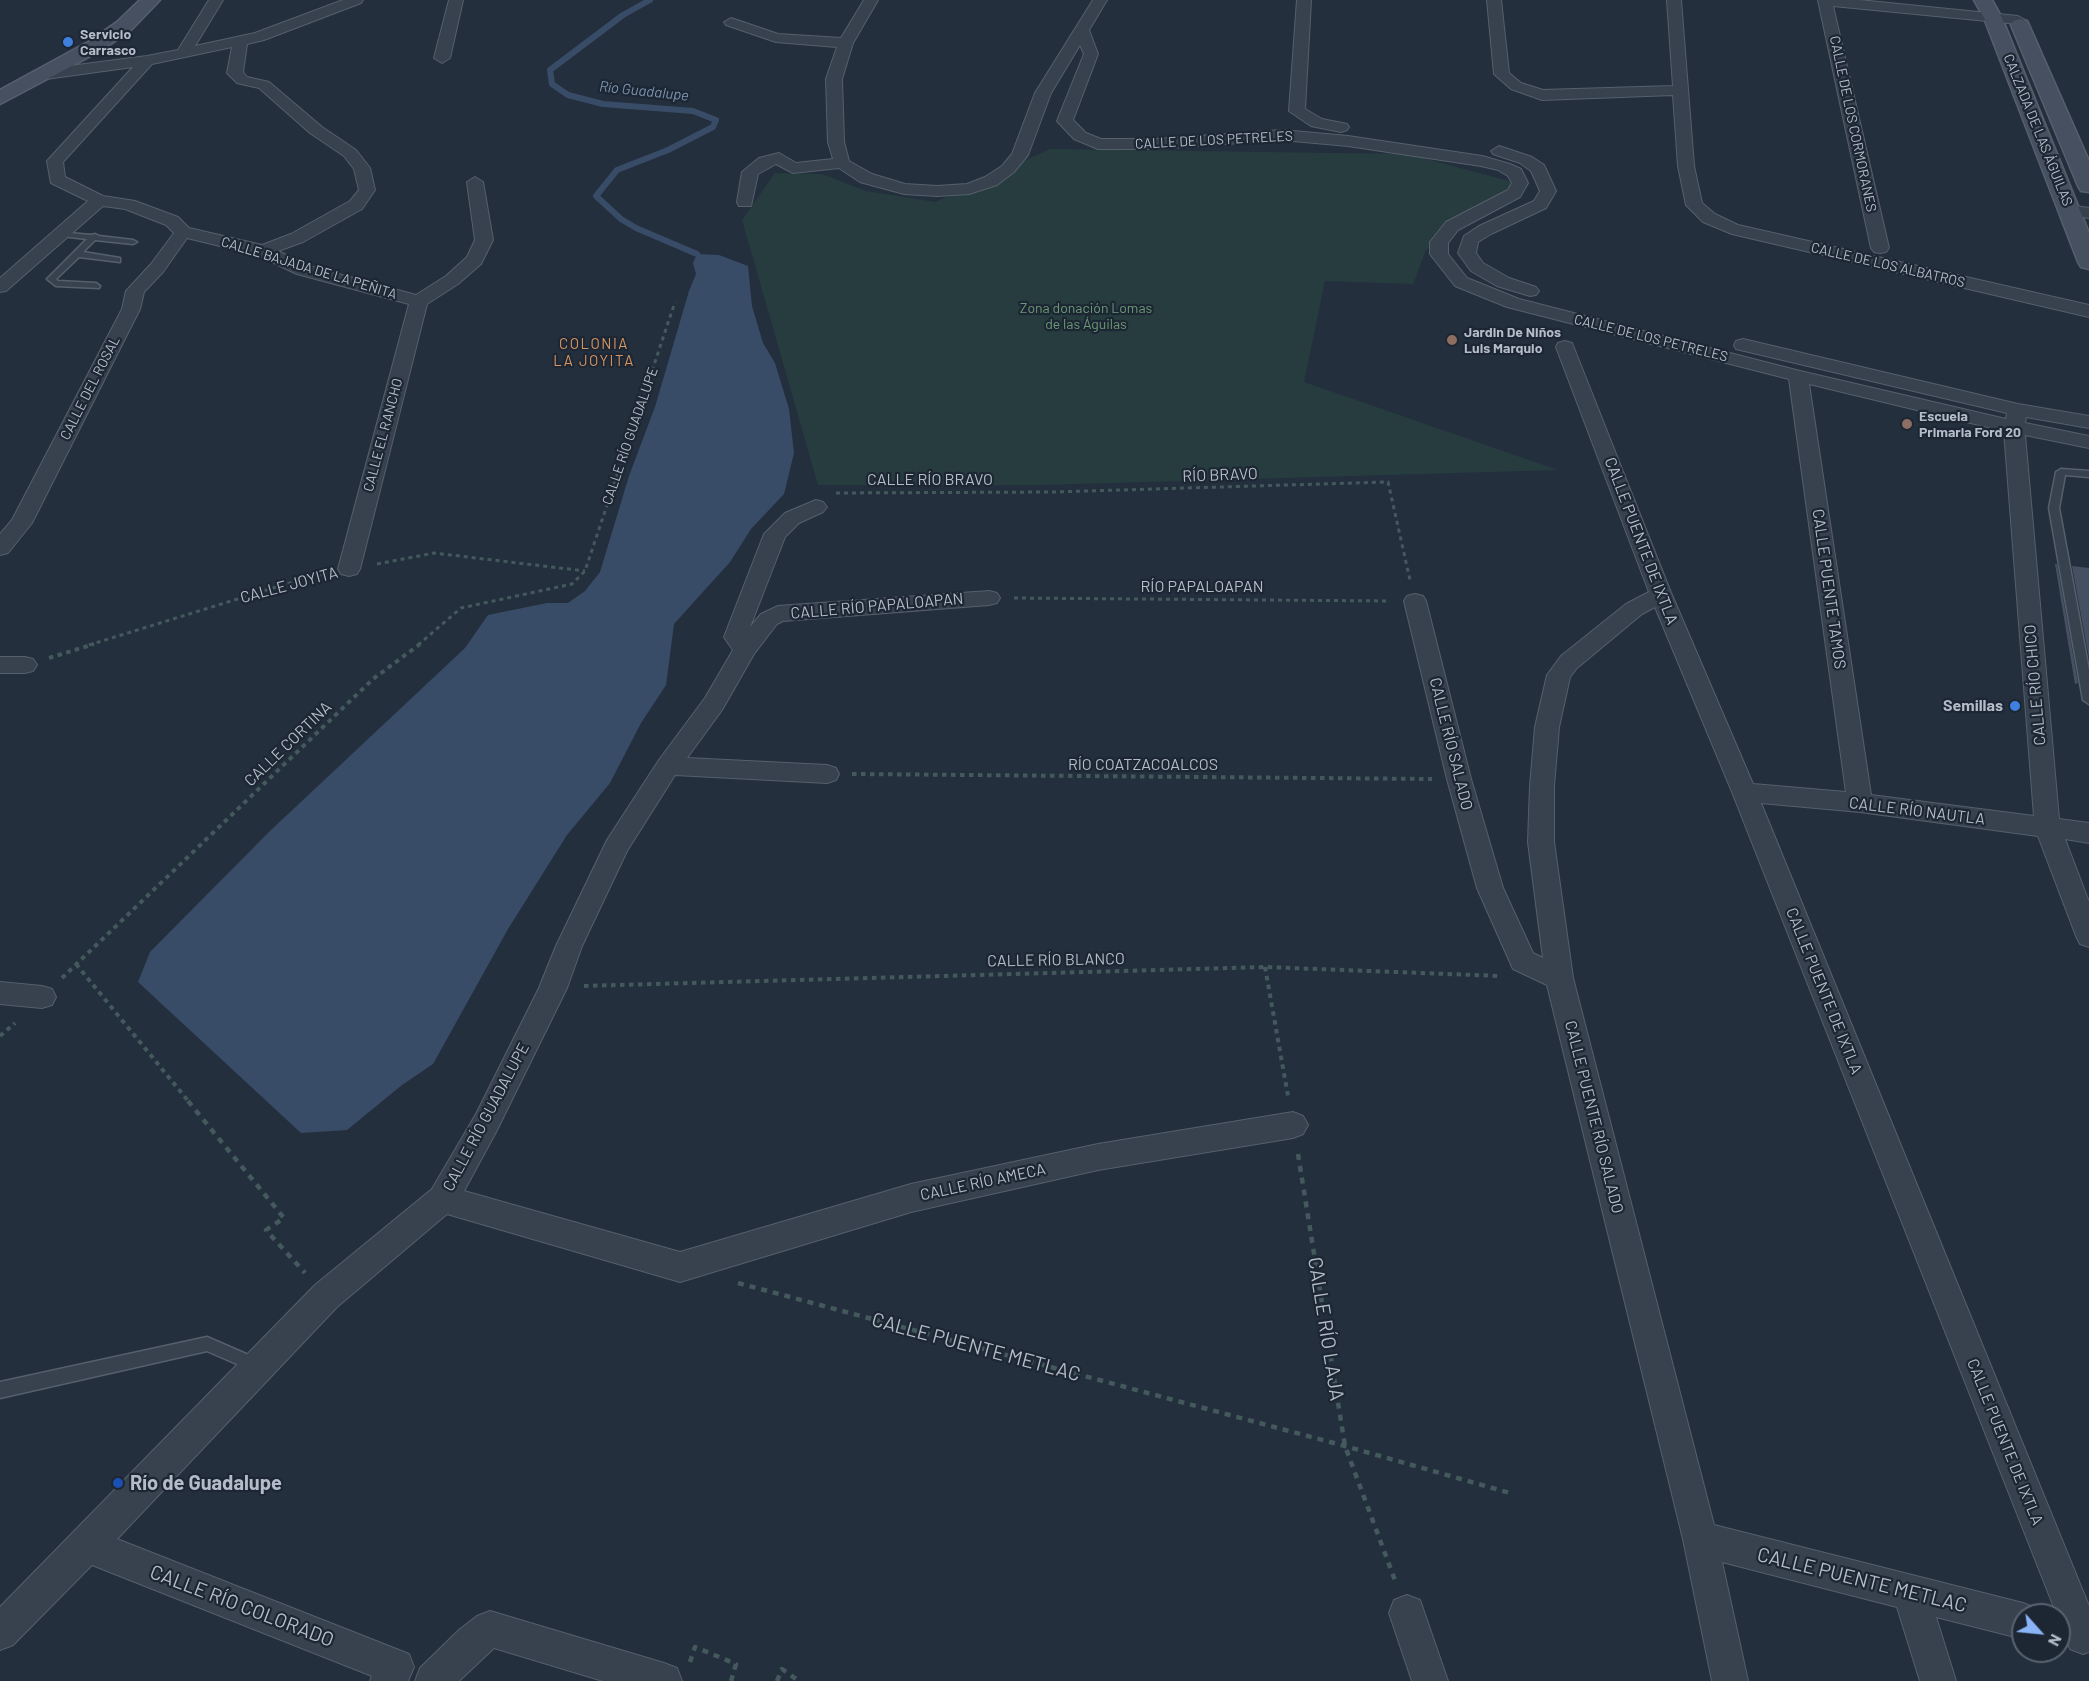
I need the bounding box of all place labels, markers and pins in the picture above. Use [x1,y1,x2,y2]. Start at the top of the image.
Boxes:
place label: Servicio Carrasco [80,26,136,58]
marker: Servicio Carrasco [61,35,75,49]
place label: Jardin De Niños Luis Marquio [1464,324,1561,356]
marker: Jardin De Niños Luis Marquio [1445,333,1459,347]
place label: Escuela Primaria Ford 20 [1919,408,2021,440]
marker: Escuela Primaria Ford 20 [1900,417,1914,431]
place label: Semillas [1943,696,2003,716]
marker: Semillas [2008,699,2022,713]
place label: Río de Guadalupe [130,1471,282,1495]
marker: Río de Guadalupe [111,1476,125,1490]

